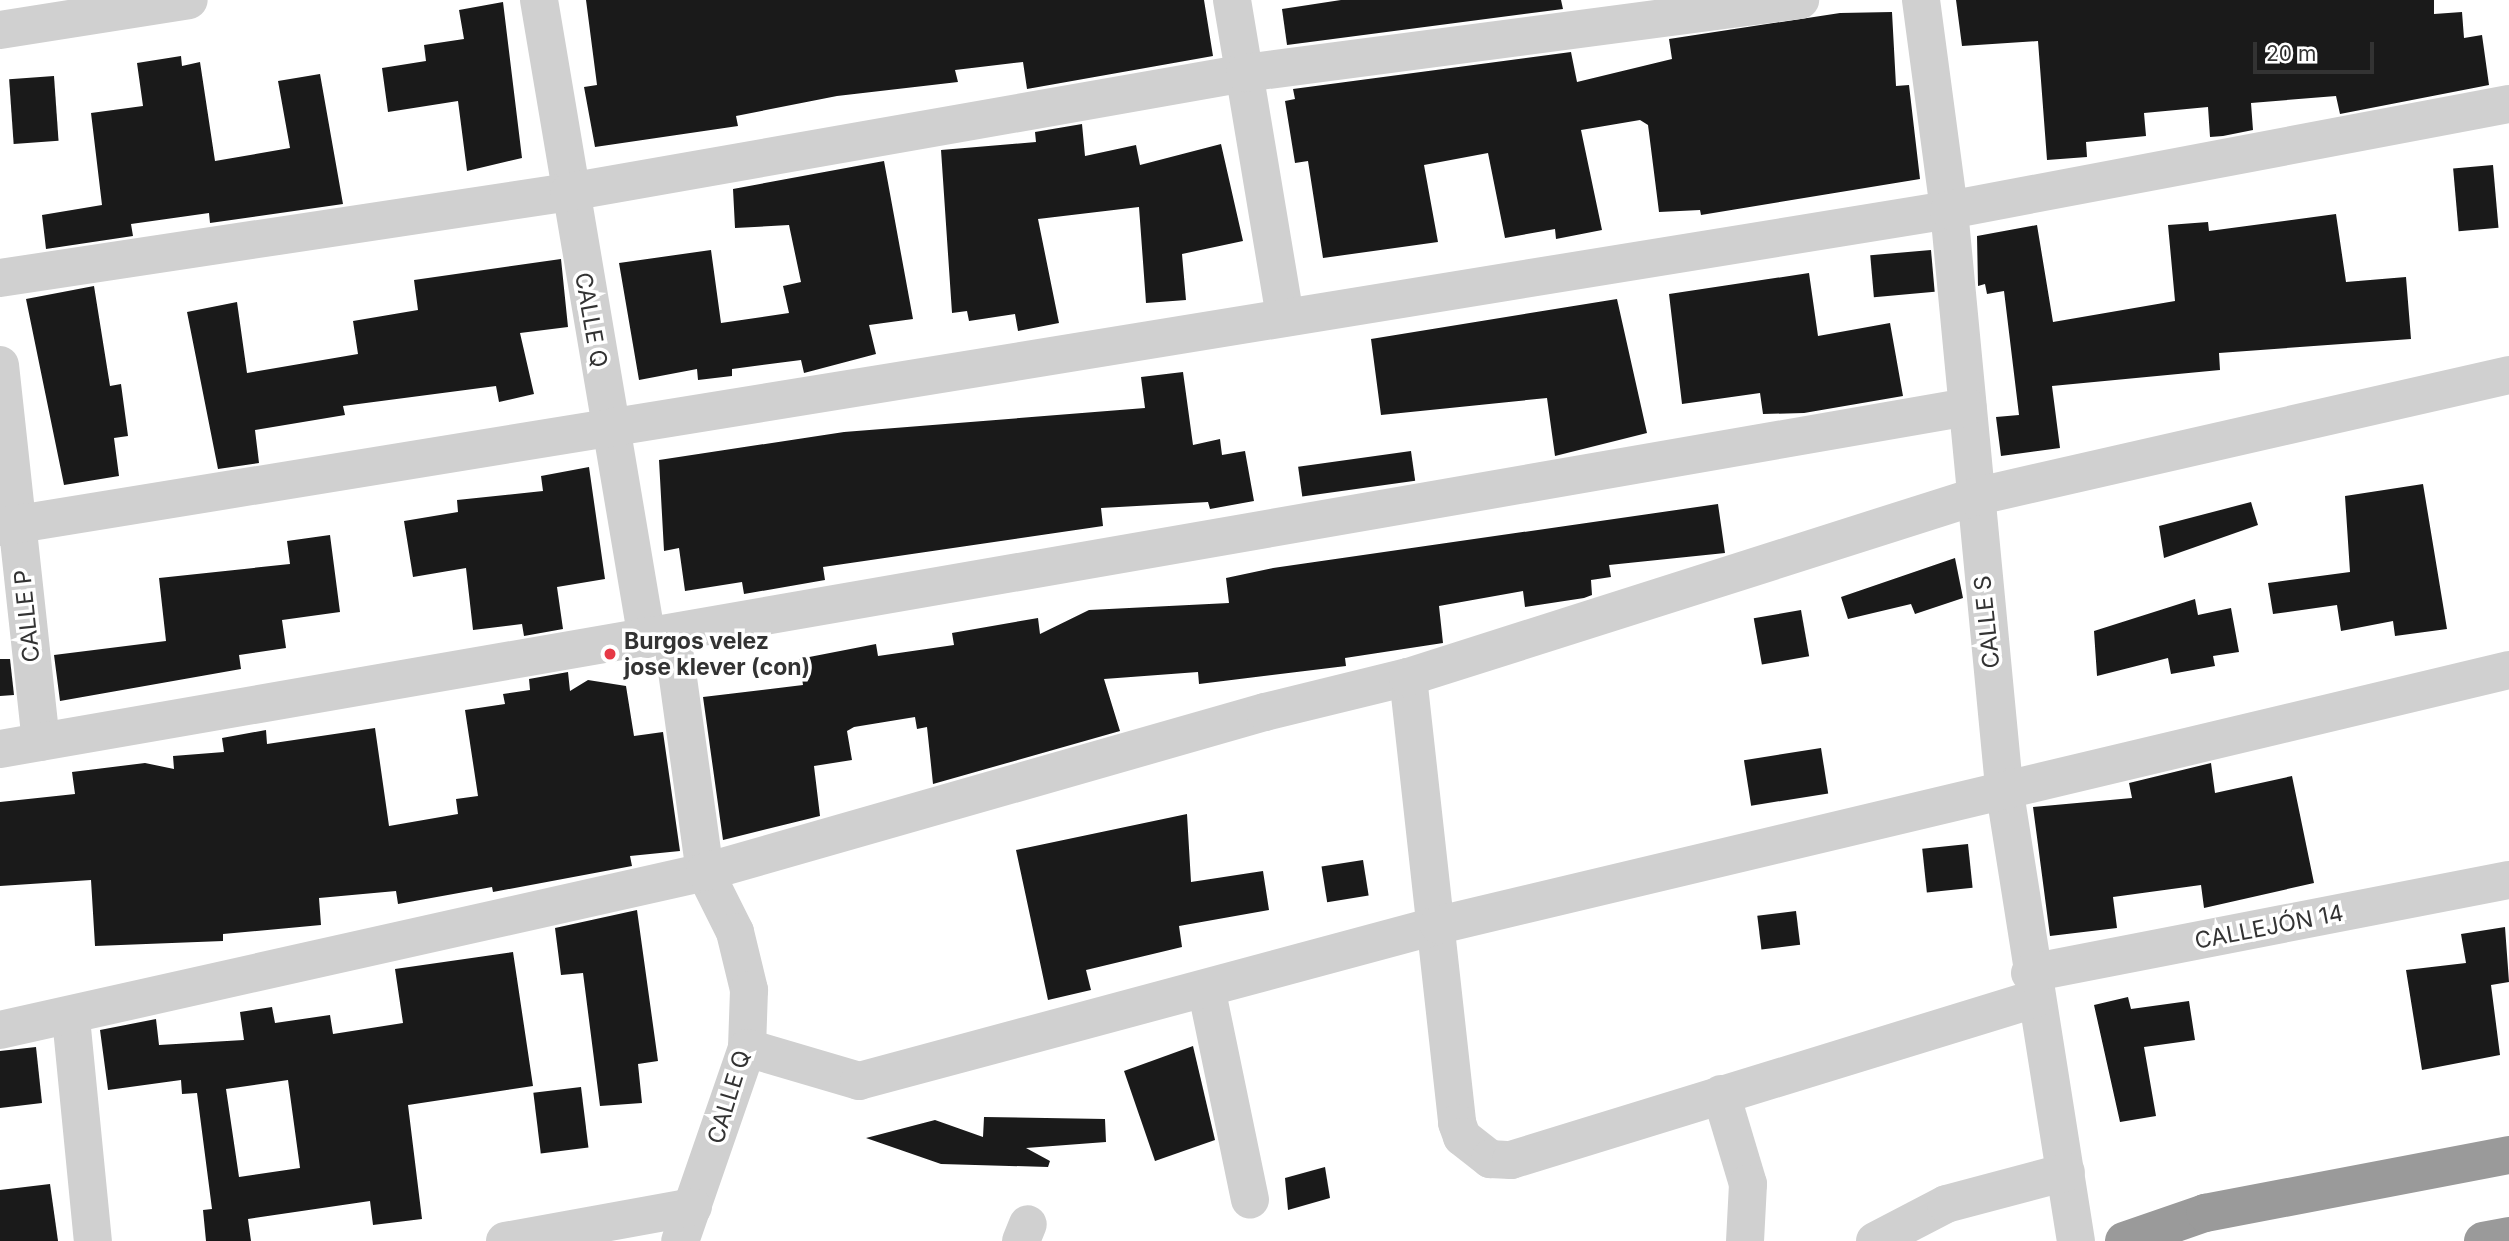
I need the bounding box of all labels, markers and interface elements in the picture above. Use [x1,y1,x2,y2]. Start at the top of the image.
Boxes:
scale bar [2257,28,2378,72]
text: 20 m [2266,41,2316,66]
street label: CALLE Q [569,270,613,370]
street label: CALLE P [8,568,46,664]
street label: CALLE S [1968,574,2006,670]
place label: Burgos velez jose klever (con) [624,627,810,681]
marker: Burgos velez jose klever (con) [602,646,618,662]
street label: CALLEJÓN 14 [2192,899,2346,955]
street label: CALLE Q [702,1047,756,1147]

